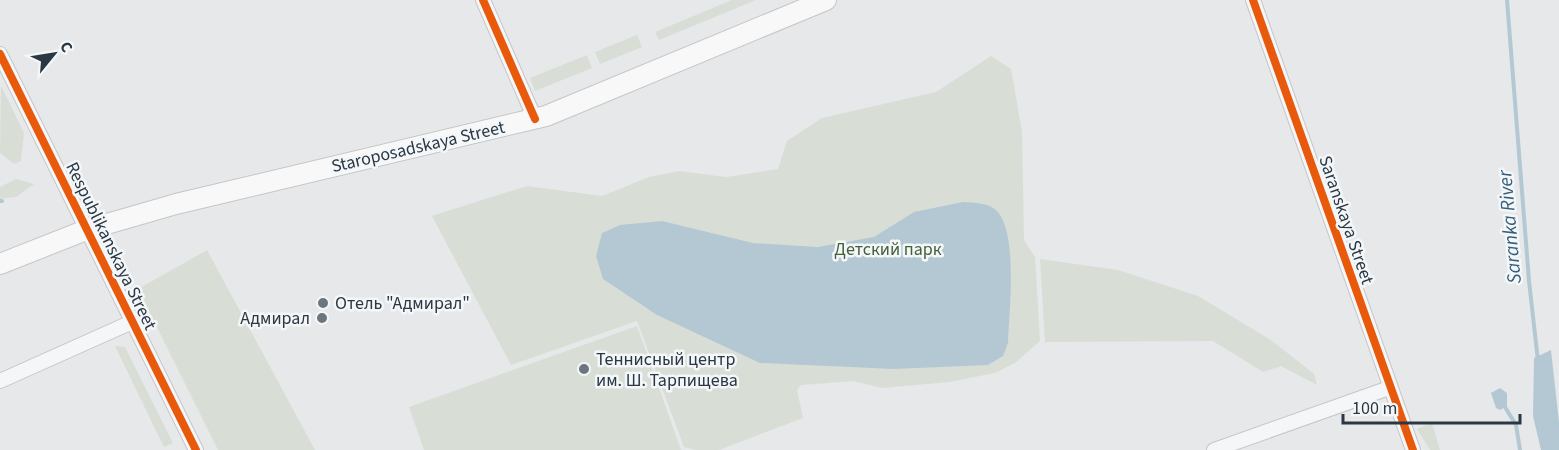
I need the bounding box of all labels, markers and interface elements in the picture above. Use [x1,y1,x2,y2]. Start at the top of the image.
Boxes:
north arrow [24,24,84,84]
text: С [54,37,78,57]
street label: Staroposadskaya Street [329,115,507,179]
street label: Saranskaya Street [1312,152,1380,288]
street label: Respublikanskaya Street [59,158,163,334]
water label: Saranka River [1491,168,1529,285]
park label: Детский парк [834,237,942,262]
place label: Отель "Адмирал" [335,291,470,316]
marker: Отель "Адмирал" [316,296,330,310]
place label: Адмирал [240,306,310,331]
marker: Адмирал [315,311,329,325]
place label: Теннисный центр им. Ш. Тарпищева [596,347,738,393]
marker: Теннисный центр им. Ш. Тарпищева [577,362,591,376]
scale bar [1343,387,1520,425]
text: 100 m [1352,396,1397,421]

